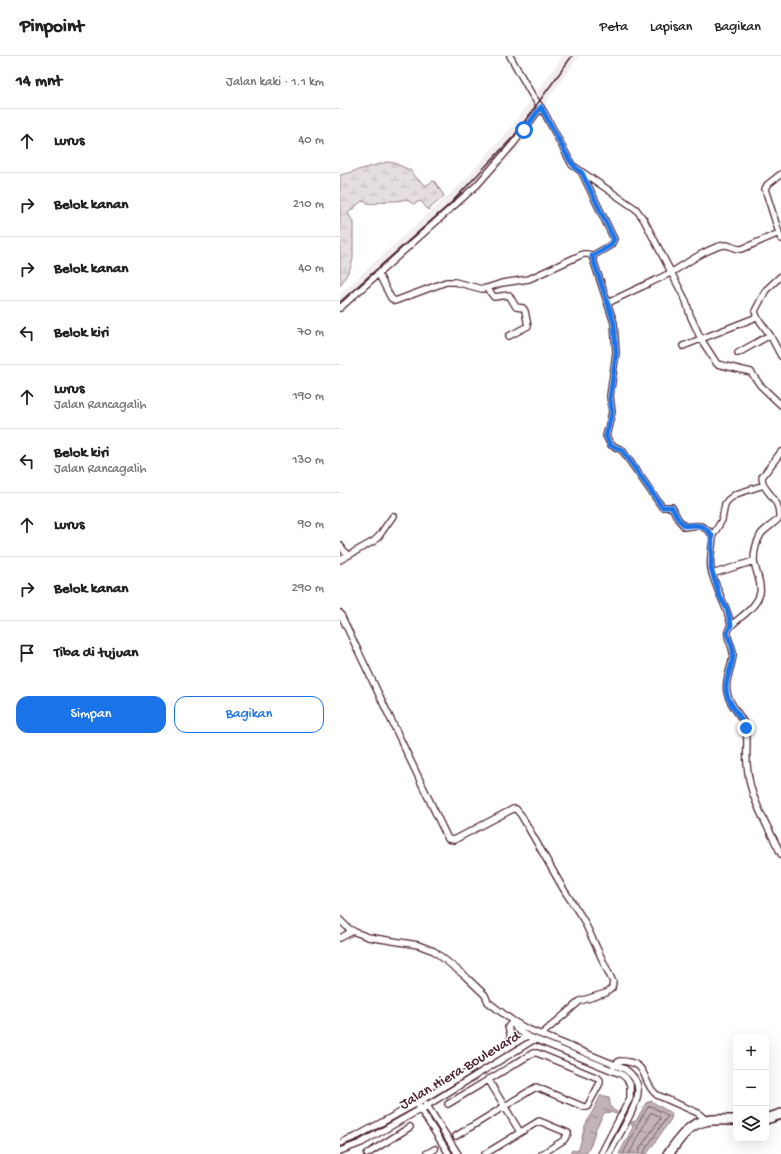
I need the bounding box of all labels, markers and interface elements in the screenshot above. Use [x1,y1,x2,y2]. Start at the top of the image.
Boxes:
text: Pinpoint [20,16,84,39]
text: Peta [600,19,628,36]
text: Lapisan [650,19,692,36]
text: Bagikan [714,19,761,36]
text: 14 mnt [16,72,62,92]
text: Jalan kaki · 1.1 km [226,75,324,90]
route start [515,121,533,139]
icon: ahead [16,130,38,152]
text: Lurus [54,132,84,150]
text: 40 m [298,133,324,148]
icon: right [16,194,38,216]
text: Belok kanan [54,196,128,214]
text: 210 m [293,197,324,212]
icon: right [16,258,38,280]
text: Belok kanan [54,260,128,278]
text: 40 m [298,261,324,276]
icon: left [16,322,38,344]
text: Belok kiri [54,324,109,342]
text: 70 m [298,325,324,340]
text: Lurus [54,380,84,398]
icon: ahead [16,386,38,408]
text: 190 m [293,389,324,404]
text: Jalan Rancagalih [54,398,147,413]
text: Belok kiri [54,444,109,462]
icon: left [16,450,38,472]
text: 130 m [292,453,324,468]
text: Jalan Rancagalih [54,462,147,477]
icon: ahead [16,514,38,536]
text: Lurus [54,516,84,534]
text: 90 m [298,517,324,532]
icon: right [16,578,38,600]
text: Belok kanan [54,580,128,598]
text: 290 m [291,581,324,596]
icon: arrive [16,642,38,664]
text: Tiba di tujuan [54,644,138,662]
button: Simpan [16,696,166,733]
button: Bagikan [174,696,324,733]
route end [737,719,755,737]
street label: Jalan Hiera Boulevard [396,1027,525,1114]
map controls [733,1034,769,1142]
button: + [733,1034,769,1070]
button: − [733,1070,769,1106]
button: layers [733,1106,769,1142]

